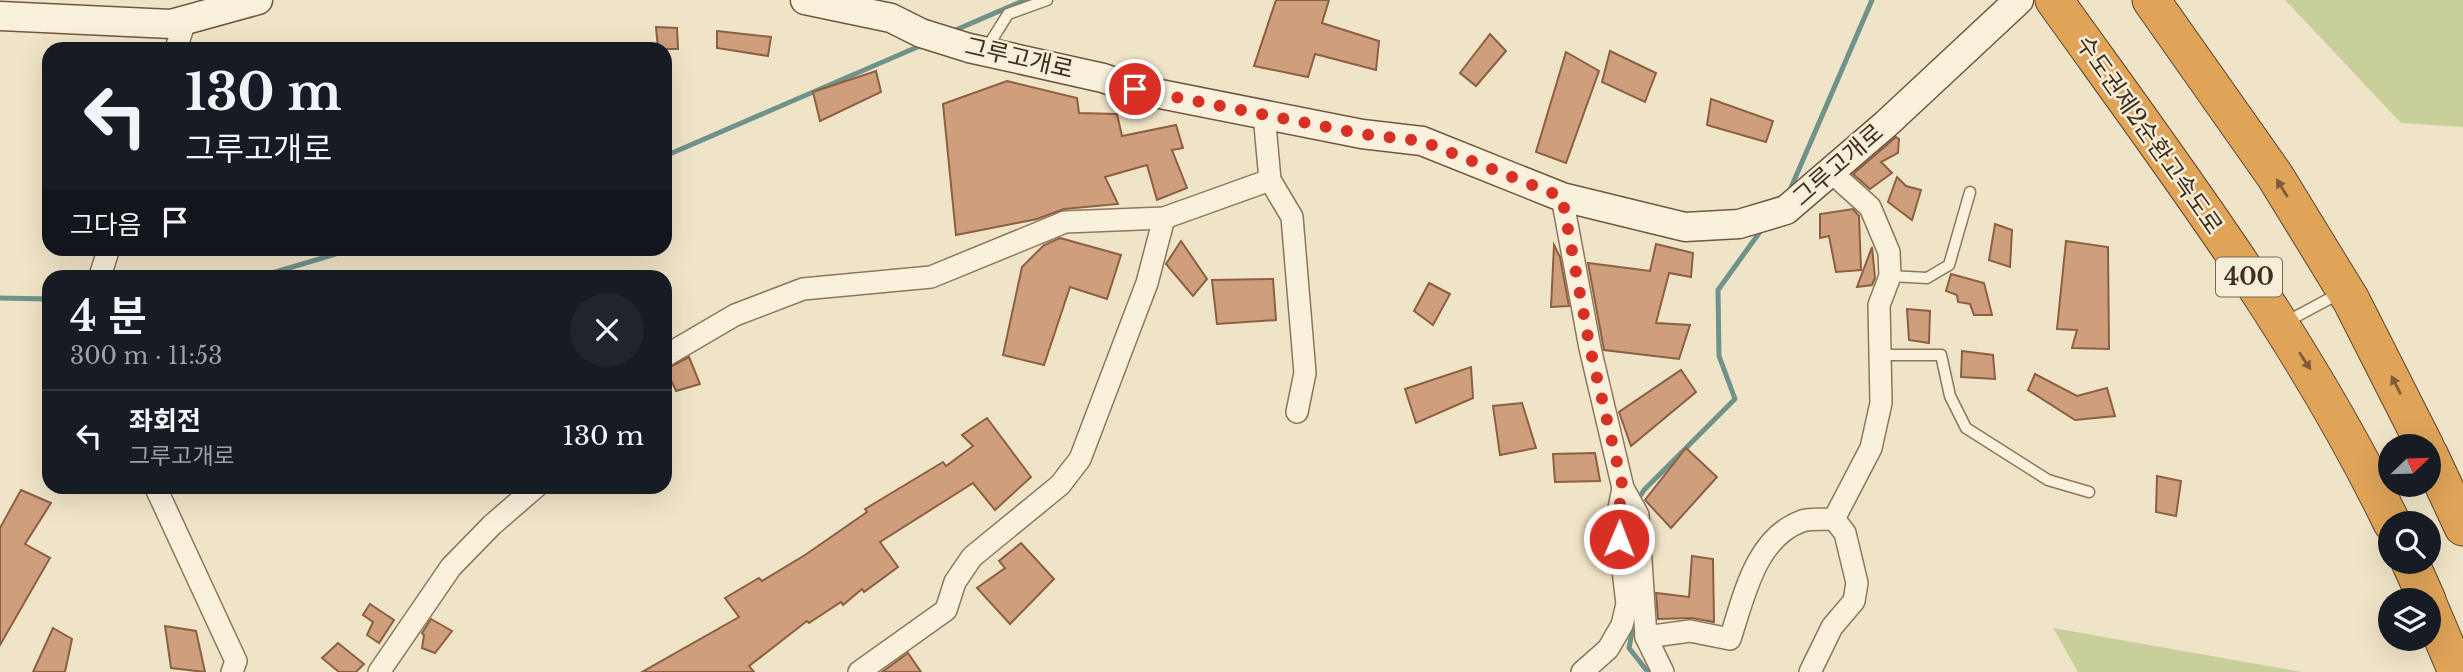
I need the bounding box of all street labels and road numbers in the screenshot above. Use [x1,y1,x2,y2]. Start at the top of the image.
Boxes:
street label: 수도권제2순환고속도로 [2070,30,2229,240]
street label: 그루고개로 [962,31,1076,84]
street label: 그루고개로 [1786,117,1889,212]
road number: 400 [2216,258,2282,296]

